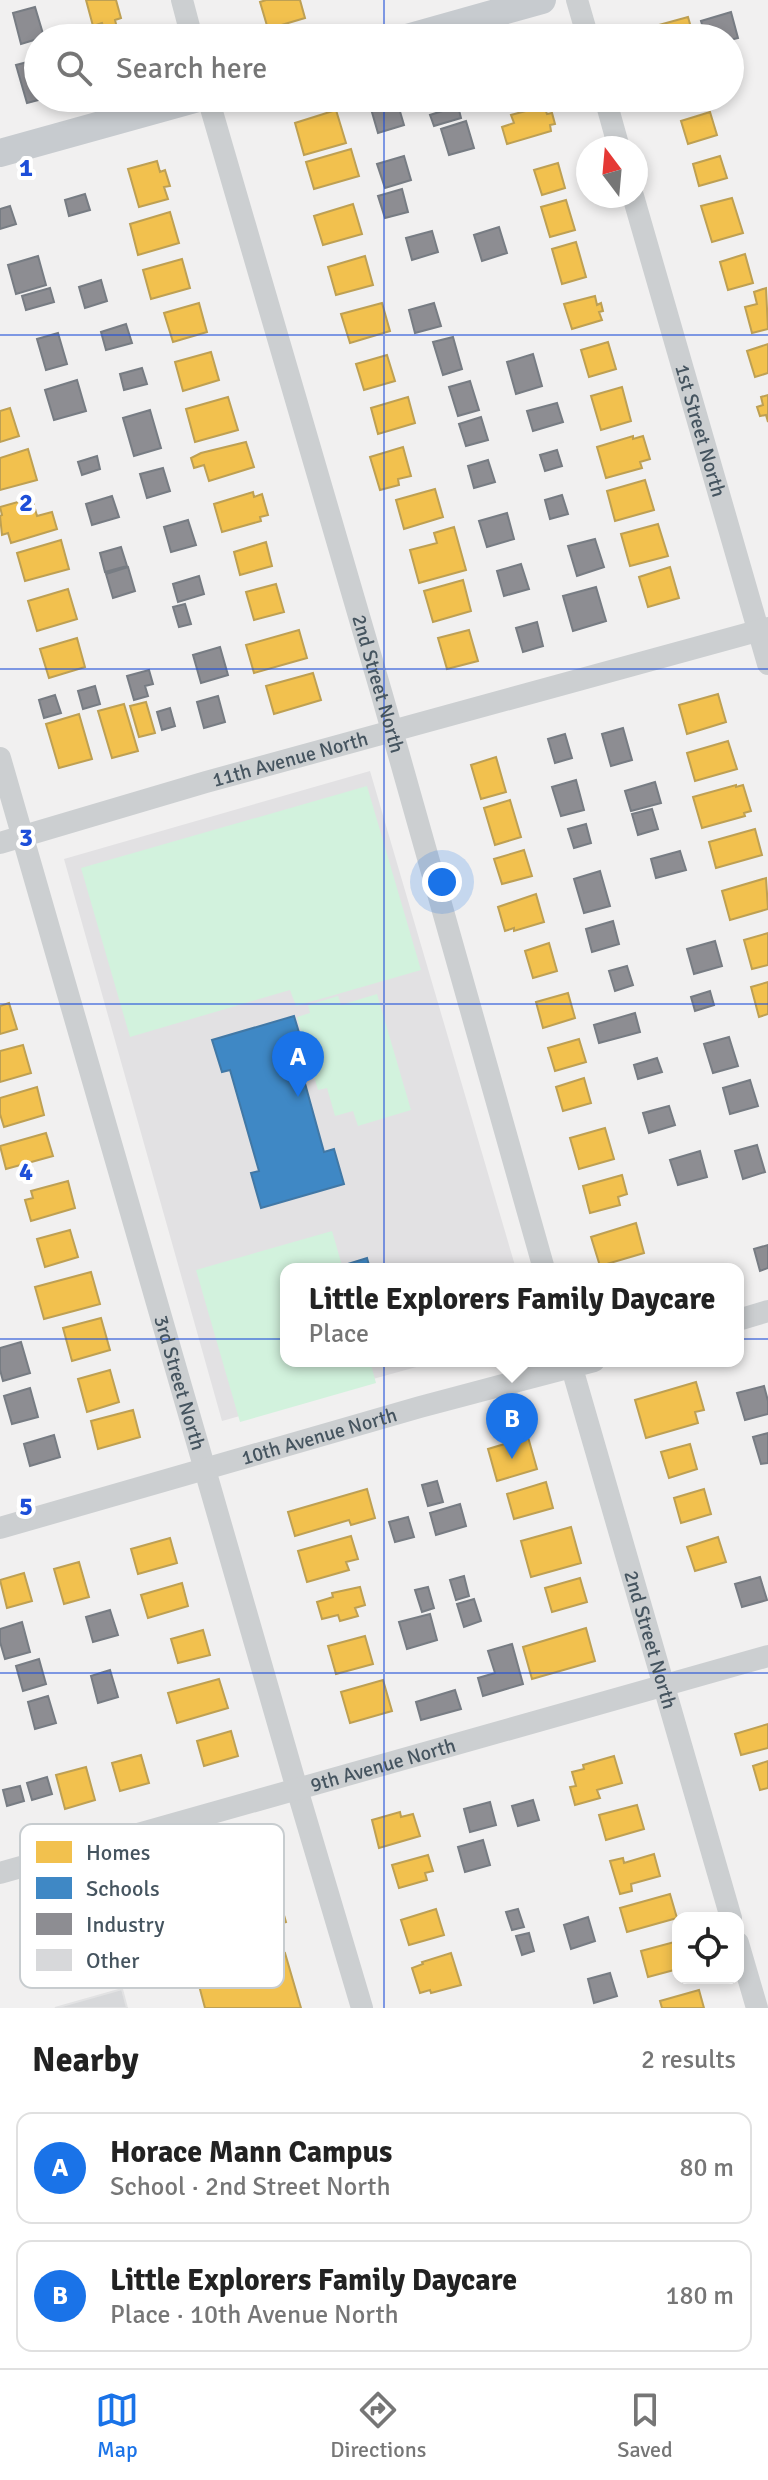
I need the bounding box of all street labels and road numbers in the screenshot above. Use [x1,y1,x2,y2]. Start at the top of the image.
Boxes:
street label: 1st Street North [670,361,732,500]
street label: 2nd Street North [347,612,410,756]
street label: 11th Avenue North [209,726,371,792]
street label: 3rd Street North [149,1312,211,1453]
street label: 10th Avenue North [238,1402,400,1470]
street label: 2nd Street North [619,1567,682,1712]
street label: 9th Avenue North [308,1732,458,1797]

